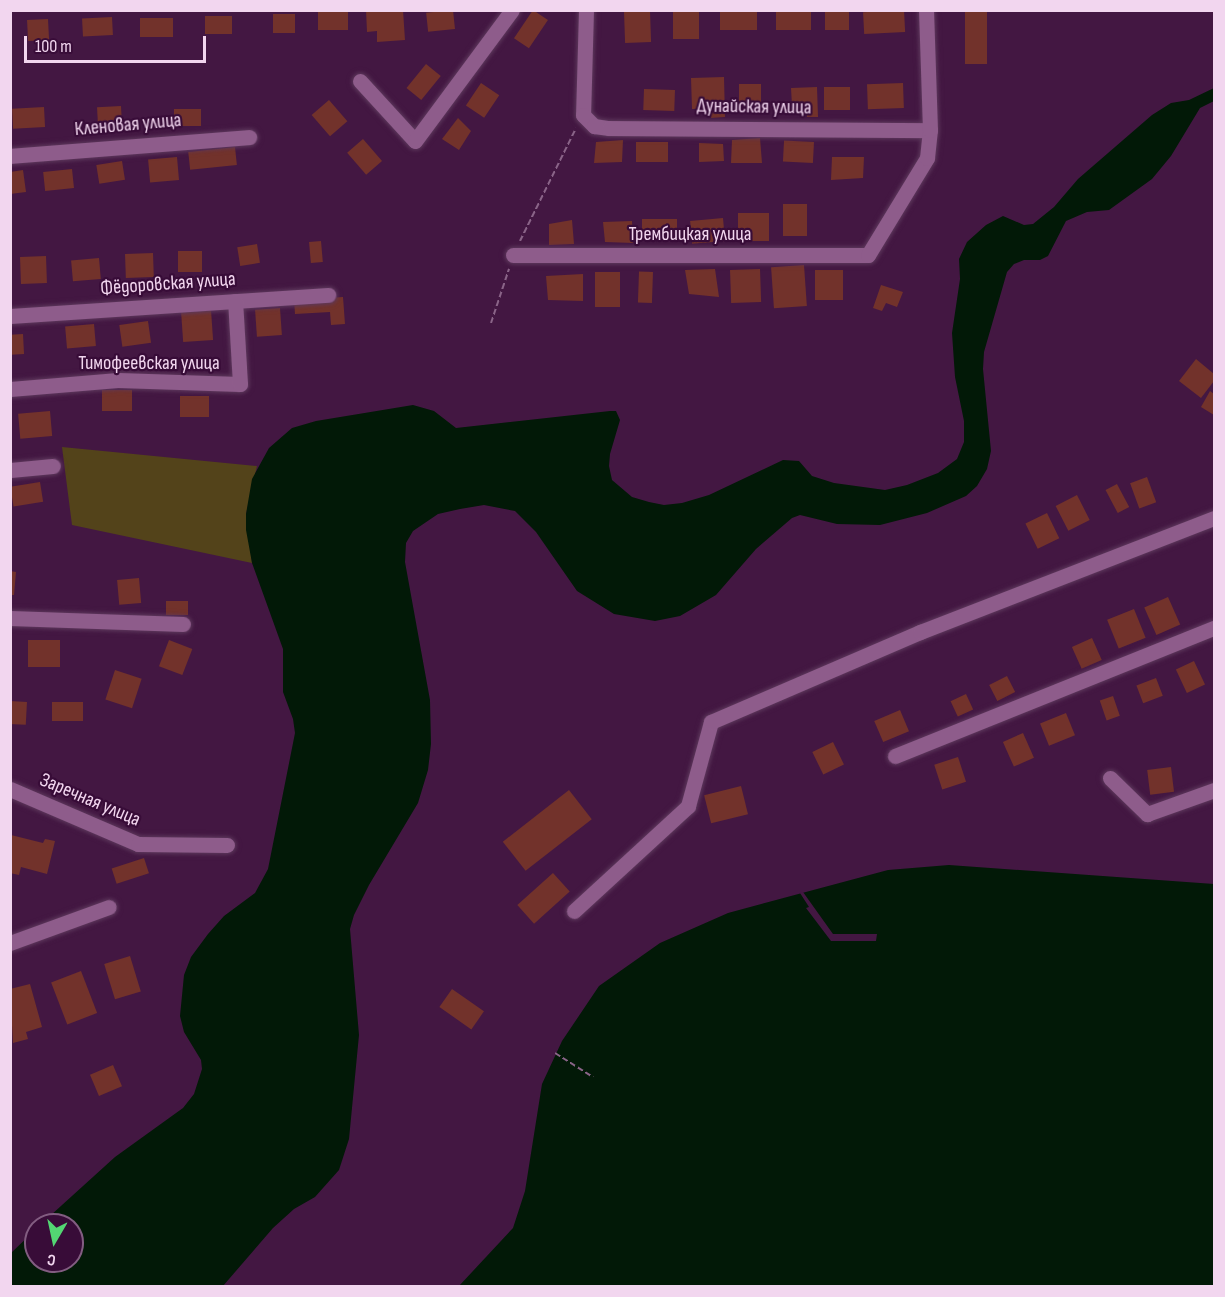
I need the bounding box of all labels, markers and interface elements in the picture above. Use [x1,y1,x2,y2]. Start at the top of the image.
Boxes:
scale bar [27,24,208,62]
text: 100 m [35,36,72,57]
street label: Дунайская улица [696,94,812,120]
street label: Кленовая улица [74,108,182,142]
street label: Трембицкая улица [628,222,752,246]
street label: Фёдоровская улица [100,267,236,301]
street label: Тимофеевская улица [78,351,220,375]
street label: Заречная улица [36,768,144,832]
north arrow [24,1213,84,1273]
text: С [46,1249,57,1269]

